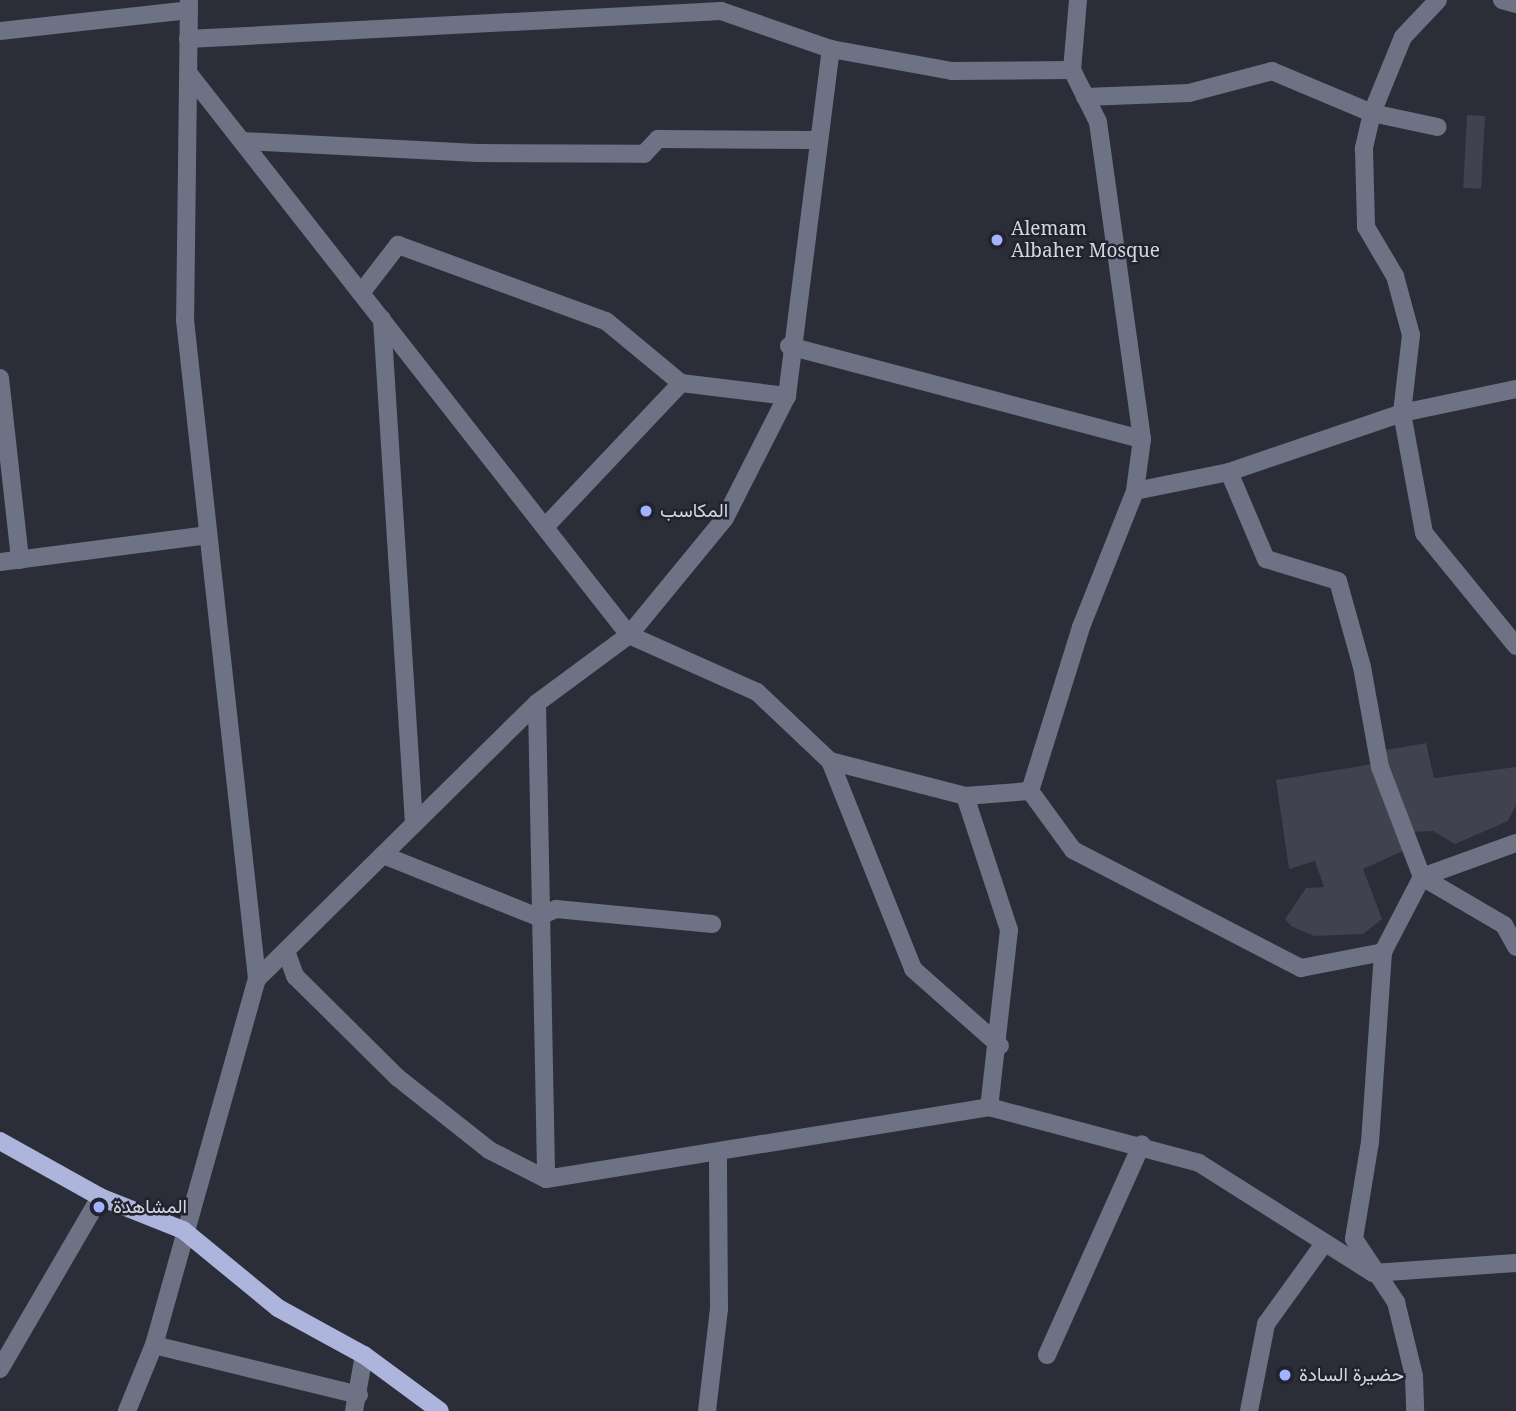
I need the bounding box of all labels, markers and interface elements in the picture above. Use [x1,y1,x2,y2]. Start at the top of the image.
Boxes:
place label: Alemam Albaher Mosque [1011,218,1160,262]
marker: Alemam Albaher Mosque [989,232,1005,248]
place label: المكاسب [660,500,728,522]
marker: المكاسب [638,503,654,519]
place label: المشاهدة [113,1196,187,1218]
marker: المشاهدة [91,1199,107,1215]
place label: حضيرة السادة [1299,1364,1404,1386]
marker: حضيرة السادة [1277,1367,1293,1383]

